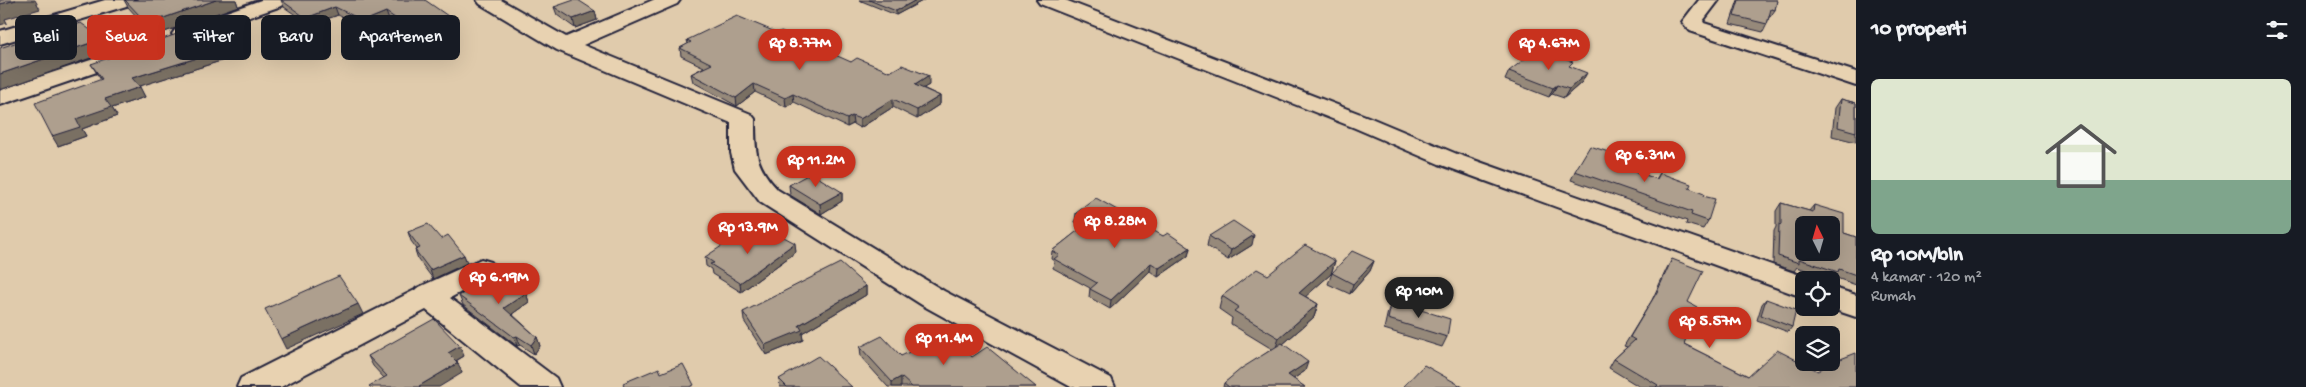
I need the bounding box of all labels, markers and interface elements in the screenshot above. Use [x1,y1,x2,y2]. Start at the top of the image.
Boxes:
chip: Beli [15,15,77,60]
chip: Sewa [87,15,165,60]
chip: Filter [175,15,251,60]
chip: Baru [261,15,331,60]
chip: Apartemen [341,15,460,60]
icon: filters [2263,16,2291,44]
text: 10 properti [1871,18,1967,43]
pin: Rp 8.77M [748,28,852,71]
pin: Rp 4.67M [1497,28,1601,71]
text: Rp 8.77M [769,35,831,54]
text: Rp 4.67M [1519,35,1579,54]
icon: home [2036,111,2126,201]
pin: Rp 6.31M [1593,140,1697,183]
pin: Rp 11.2M [764,146,868,188]
text: Rp 6.31M [1615,147,1675,166]
text: Rp 11.2M [788,152,844,171]
pin: Rp 8.28M [1063,206,1167,249]
pin: Rp 13.9M [696,212,800,255]
text: Rp 8.28M [1084,213,1146,232]
north arrow [1795,216,1840,261]
map controls [1795,216,1840,371]
text: Rp 13.9M [719,219,777,238]
text: Rp 10M/bln [1871,244,1963,269]
pin: Rp 6.19M [447,262,551,305]
text: Rp 6.19M [470,269,528,288]
text: 4 kamar · 120 m² [1871,269,1982,288]
button: locate [1795,271,1840,316]
pin: Rp 10M [1378,276,1460,319]
text: Rp 10M [1396,283,1442,302]
text: Rumah [1871,288,1916,307]
pin: Rp 5.57M [1658,306,1762,349]
text: Rp 5.57M [1679,313,1741,332]
pin: Rp 11.4M [892,324,996,366]
button: layers [1795,326,1840,371]
text: Rp 11.4M [916,330,972,349]

